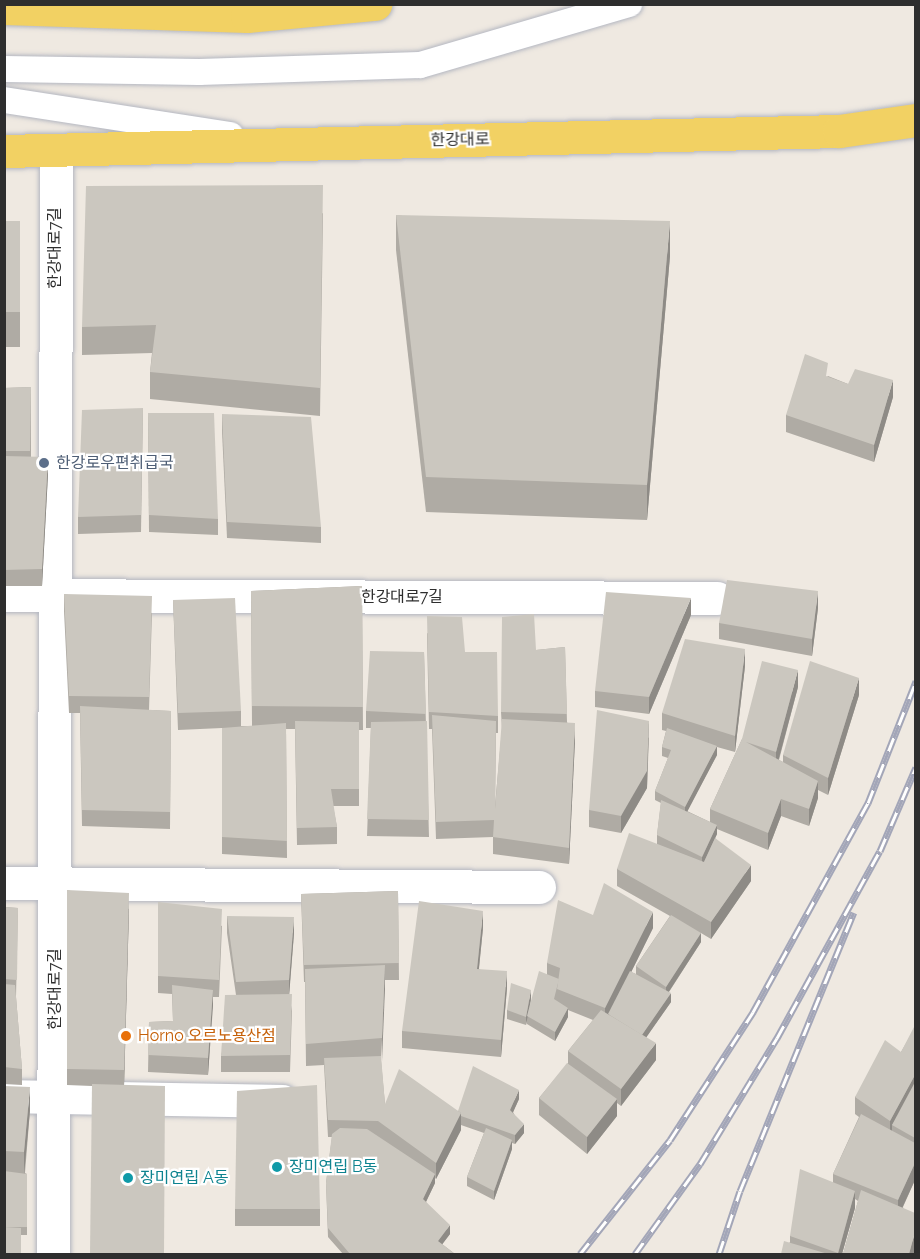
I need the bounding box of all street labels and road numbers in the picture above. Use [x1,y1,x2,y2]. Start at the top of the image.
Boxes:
street label: 한강대로 [430,130,490,150]
street label: 한강대로7길 [45,207,65,289]
street label: 한강대로7길 [361,587,443,607]
street label: 한강대로7길 [45,948,65,1030]

